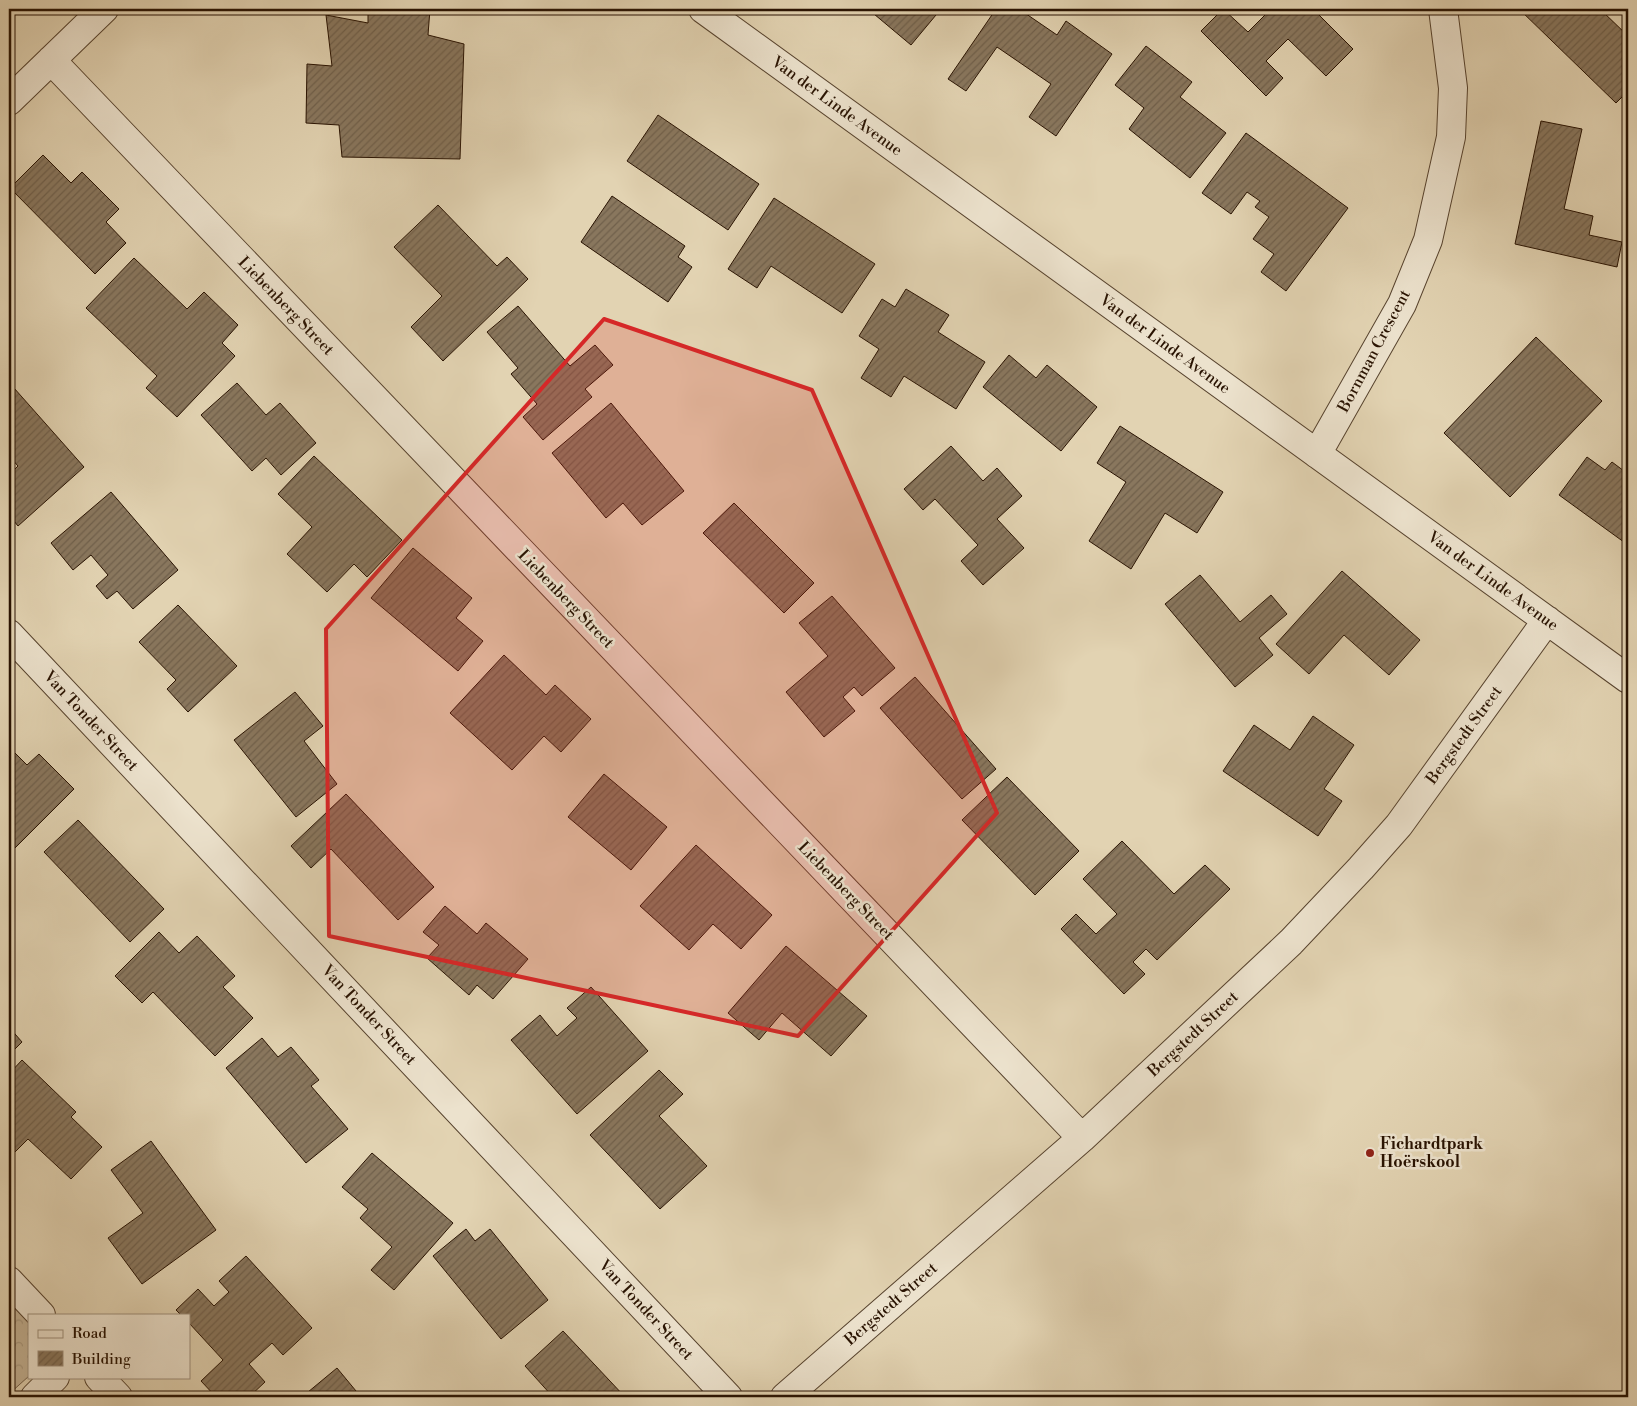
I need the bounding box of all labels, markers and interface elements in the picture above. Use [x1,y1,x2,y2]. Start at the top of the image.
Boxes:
street label: Van der Linde Avenue [767,51,906,160]
street label: Liebenberg Street [234,252,338,360]
street label: Bornman Crescent [1333,286,1415,417]
street label: Van der Linde Avenue [1095,289,1234,398]
street label: Van der Linde Avenue [1423,526,1562,635]
street label: Liebenberg Street [514,545,618,653]
street label: Van Tonder Street [39,666,143,776]
street label: Bergstedt Street [1421,682,1507,789]
street label: Liebenberg Street [794,837,898,945]
street label: Van Tonder Street [317,960,421,1070]
street label: Bergstedt Street [1143,987,1243,1082]
place label: Fichardtpark Hoërskool [1380,1134,1484,1172]
marker: Fichardtpark Hoërskool [1364,1147,1376,1159]
street label: Van Tonder Street [594,1255,698,1365]
street label: Bergstedt Street [840,1258,942,1350]
legend [28,1314,190,1378]
text: Road [72,1324,107,1343]
text: Building [71,1350,131,1369]

